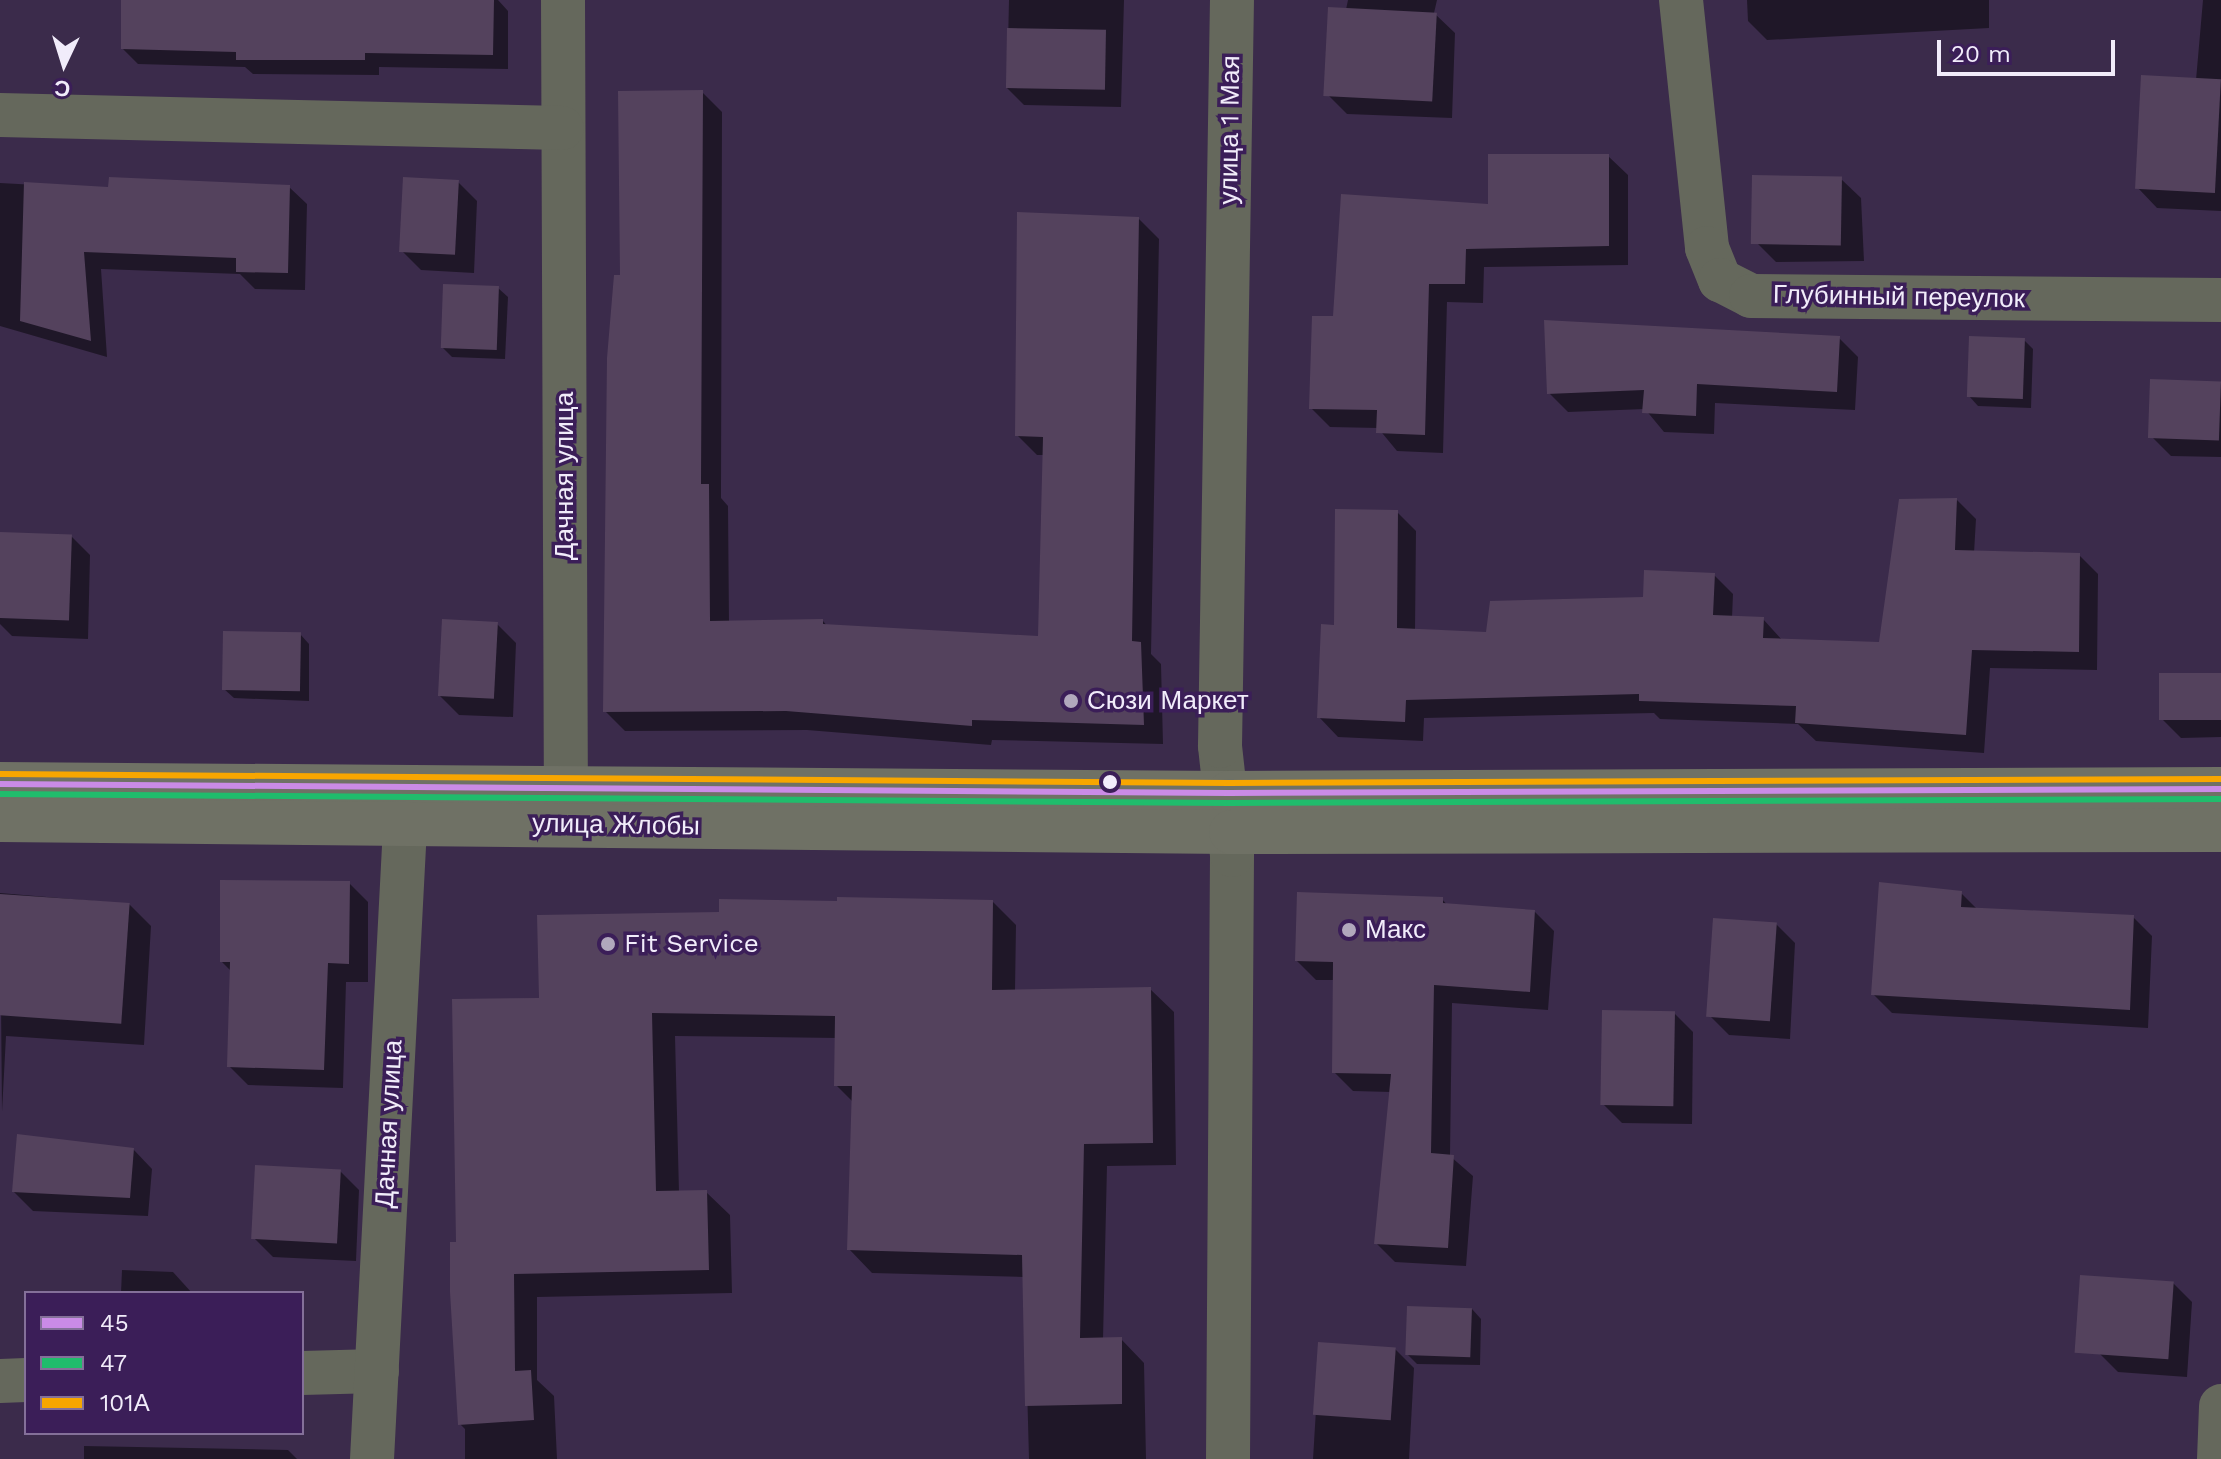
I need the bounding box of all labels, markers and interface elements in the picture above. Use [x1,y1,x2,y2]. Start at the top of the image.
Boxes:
north arrow [24,24,104,104]
scale bar [1941,24,2119,74]
text: 20 m [1951,40,2011,68]
street label: улица 1 Мая [1213,55,1247,205]
text: С [54,75,71,101]
street label: Глубинный переулок [1773,279,2025,315]
street label: Дачная улица [549,392,581,560]
place label: Сюзи Маркет [1087,685,1249,717]
marker: Сюзи Маркет [1062,692,1080,710]
unlabelled marker [1102,774,1118,790]
street label: улица Жлобы [532,808,700,842]
place label: Макс [1365,914,1426,946]
marker: Макс [1340,921,1358,939]
place label: Fit Service [624,928,759,960]
marker: Fit Service [599,935,617,953]
street label: Дачная улица [369,1039,409,1209]
legend [24,1291,304,1435]
text: 45 [100,1309,129,1337]
text: 47 [100,1349,127,1377]
text: 101А [100,1389,150,1417]

